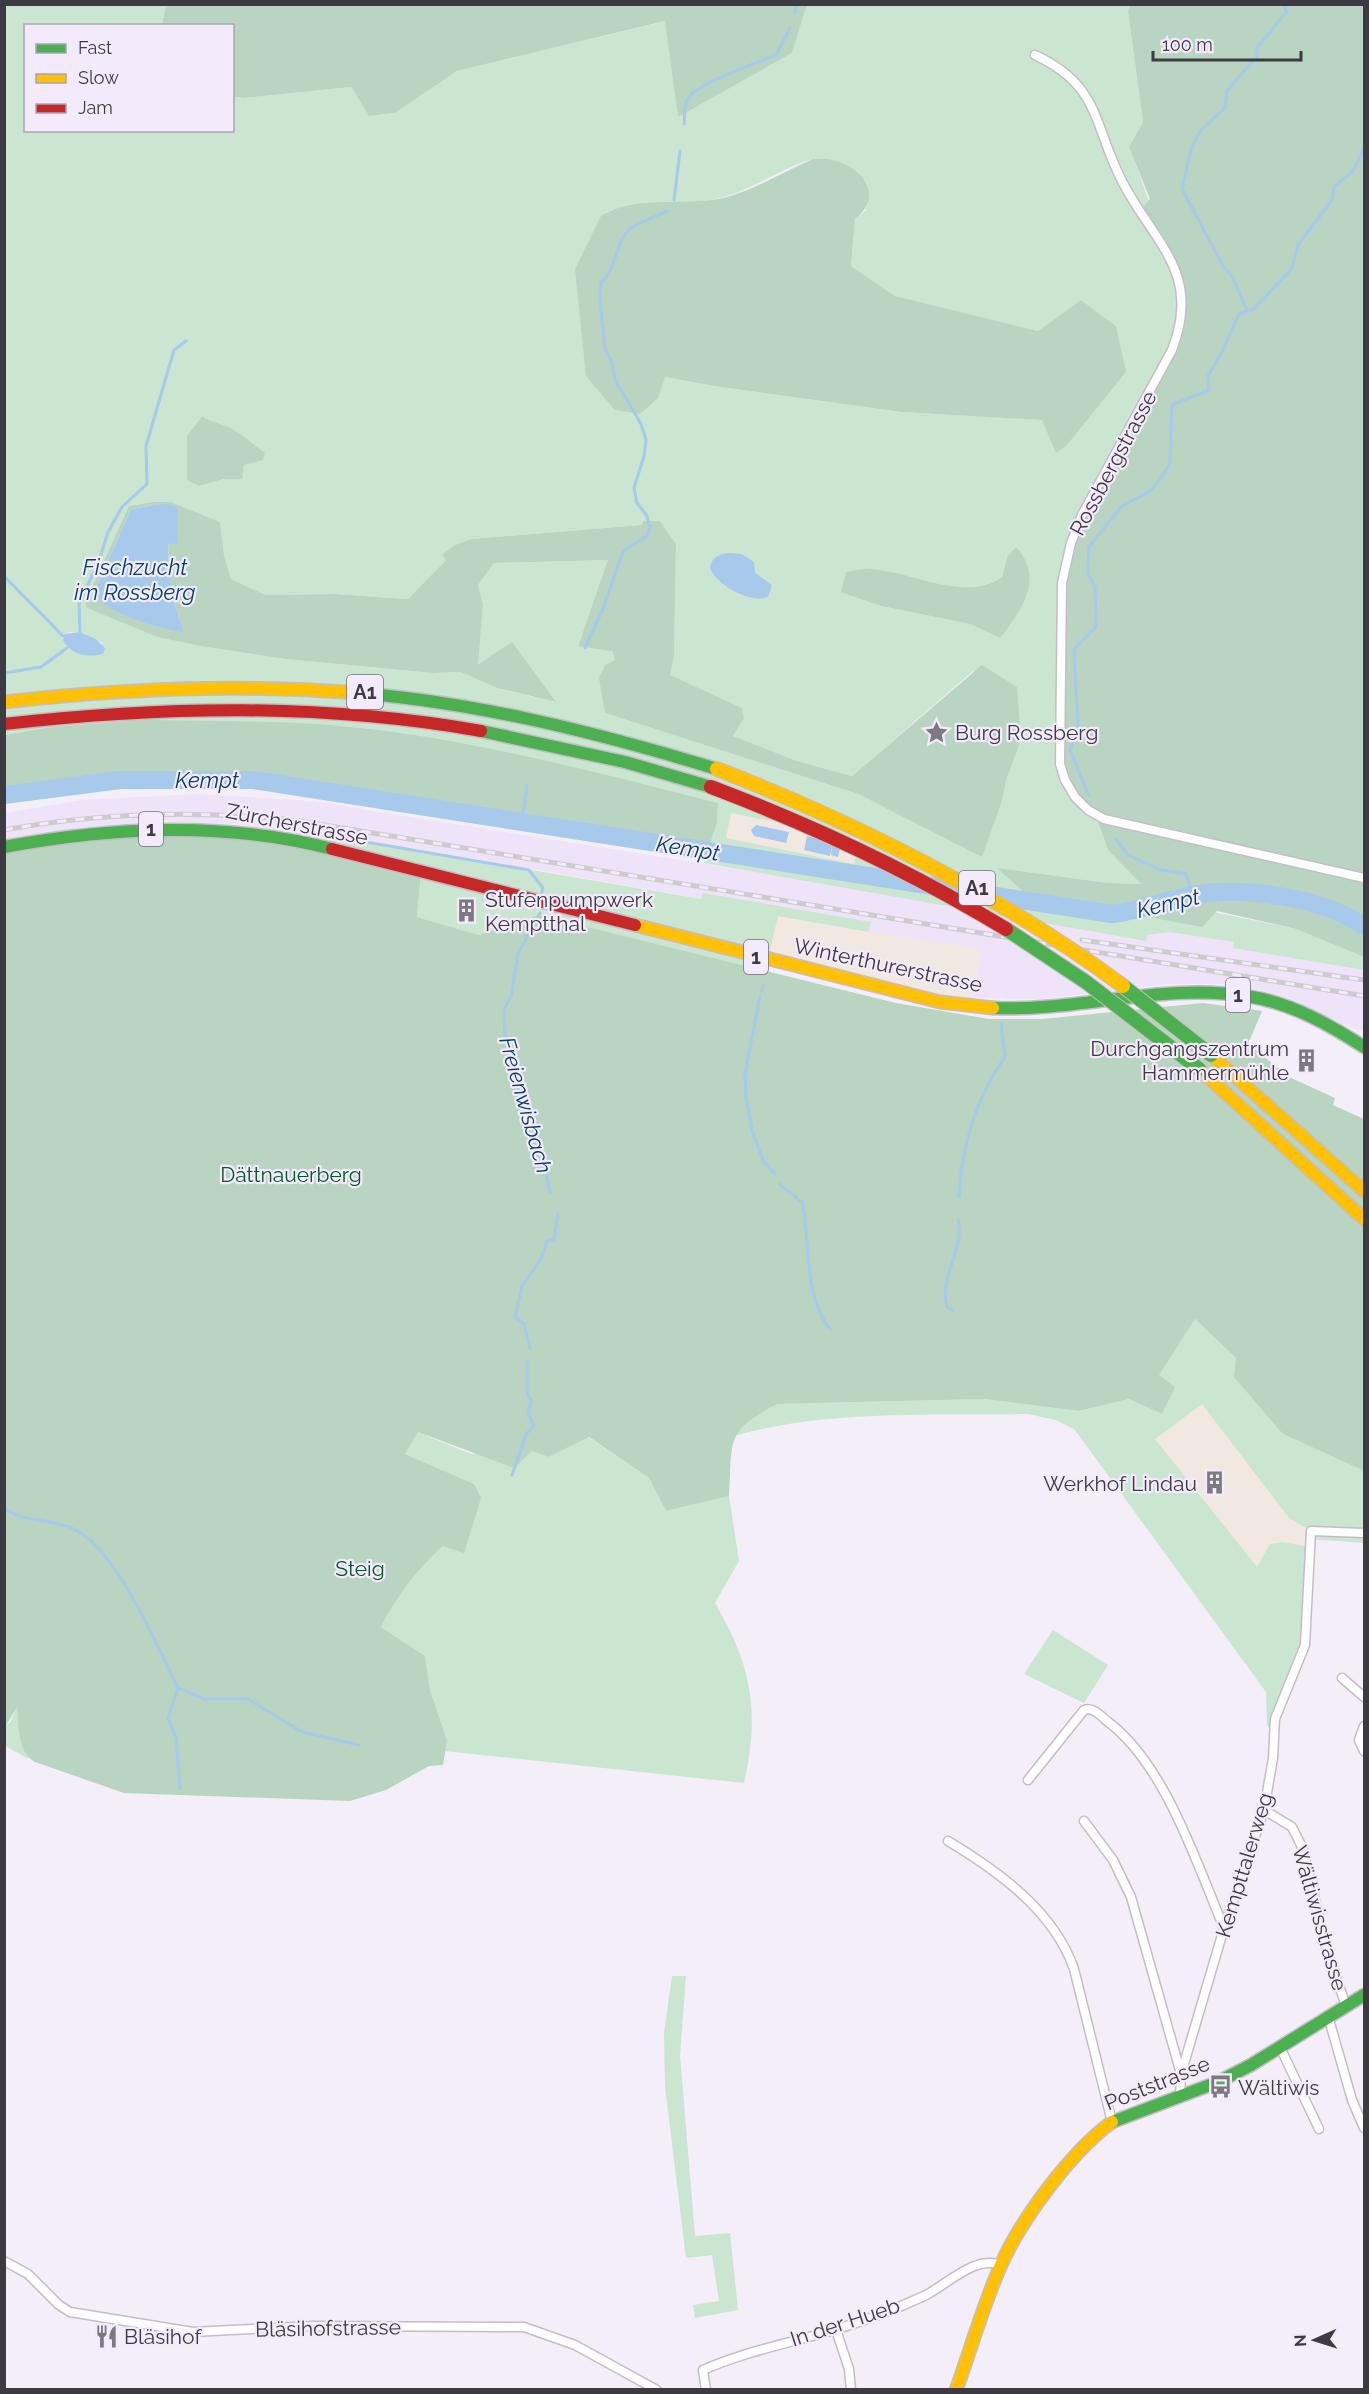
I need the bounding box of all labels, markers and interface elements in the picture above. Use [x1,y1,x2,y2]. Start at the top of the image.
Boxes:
legend [24,24,234,132]
scale bar [1153,24,1302,62]
text: 100 m [1162,34,1213,55]
text: Fast [78,37,112,58]
text: Slow [78,67,119,88]
text: Jam [78,97,113,118]
street label: Rossbergstrasse [1064,386,1162,540]
water label: Fischzucht im Rossberg [74,554,196,605]
road number: A1 [347,675,383,709]
place icon: Burg Rossberg [924,719,950,745]
place label: Burg Rossberg [955,720,1098,745]
water label: Kempt [175,767,240,793]
street label: Zürcherstrasse [224,798,370,850]
road number: 1 [139,812,163,846]
water label: Kempt [654,830,722,866]
road number: A1 [959,871,995,905]
water label: Kempt [1134,883,1203,923]
place label: Stufenpumpwerk Kemptthal [485,887,653,936]
building icon: Stufenpumpwerk Kemptthal [454,898,480,924]
street label: Winterthurerstrasse [791,933,985,997]
road number: 1 [744,940,768,974]
road number: 1 [1226,978,1250,1012]
water label: Freienwisbach [494,1034,558,1176]
place label: Durchgangszentrum Hammermühle [1090,1036,1289,1085]
building icon: Durchgangszentrum Hammermühle [1294,1047,1320,1073]
park label: Dättnauerberg [220,1162,362,1187]
building icon: Werkhof Lindau [1202,1470,1228,1496]
place label: Werkhof Lindau [1043,1471,1197,1496]
park label: Steig [335,1556,385,1581]
street label: Kempttalerweg [1210,1790,1278,1940]
street label: Wältiwisstrasse [1287,1842,1353,1994]
street label: Poststrasse [1101,2051,1213,2115]
bus stop icon: Wältiwis [1207,2074,1233,2100]
place label: Wältiwis [1238,2075,1319,2100]
street label: In der Hueb [787,2293,903,2351]
north arrow [1285,2310,1345,2370]
street label: Bläsihofstrasse [255,2314,401,2342]
restaurant icon: Bläsihof [93,2323,119,2349]
place label: Bläsihof [124,2324,202,2349]
text: N [1291,2334,1310,2347]

